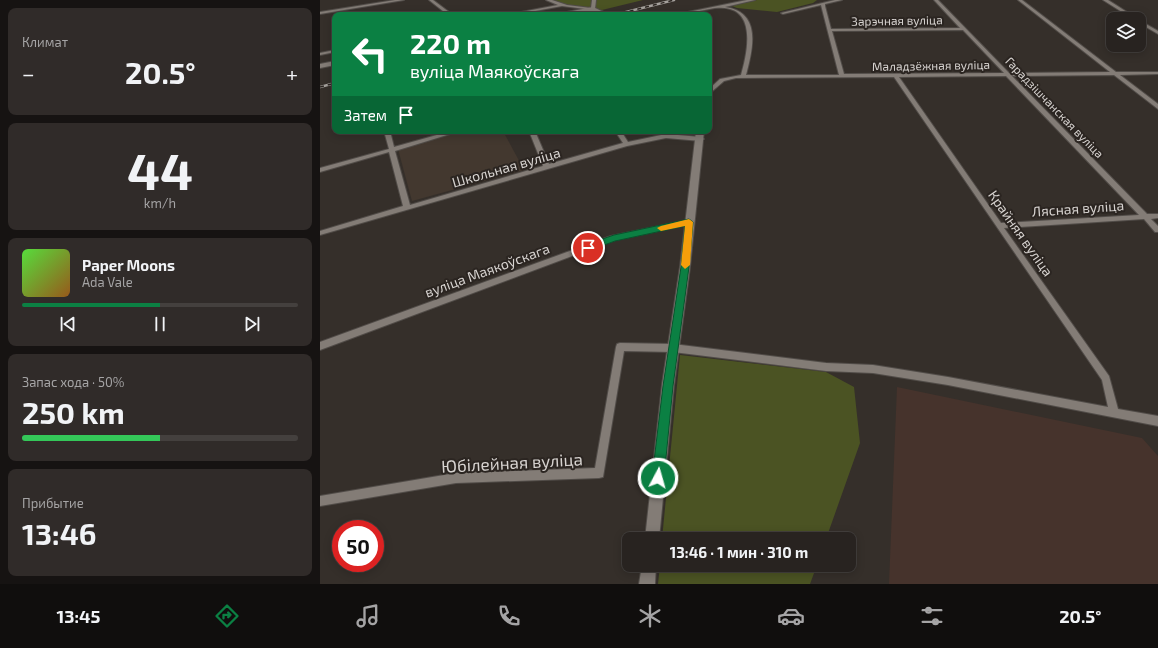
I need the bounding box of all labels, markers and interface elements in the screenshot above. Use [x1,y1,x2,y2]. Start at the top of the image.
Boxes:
street label: Зарэчная вуліца [851,12,943,29]
map controls [1106,12,1146,52]
button: layers [1106,12,1146,52]
text: 220 m [410,26,491,60]
icon: left [344,28,396,80]
text: Климат [22,34,68,50]
text: 20.5° [125,54,196,90]
street label: Гарадзішчанская вуліца [1002,54,1107,161]
street label: Маладзёжная вуліца [872,57,990,74]
text: − [22,60,35,86]
text: + [286,60,298,86]
text: вуліца Маякоўскага [410,60,580,82]
icon: arrive [395,104,417,126]
text: Затем [344,106,387,124]
text: 44 [127,138,193,200]
street label: Школьная вуліца [450,143,562,191]
street label: Крайняя вуліца [985,187,1057,279]
text: km/h [144,195,176,211]
street label: Лясная вуліца [1031,196,1125,220]
pin [571,231,605,265]
icon: arrive [577,237,599,259]
street label: вуліца Маякоўскага [422,239,552,301]
text: Paper Moons [82,256,175,274]
text: Ada Vale [82,274,133,290]
icon: previous [57,313,79,335]
icon: pause [149,313,171,335]
icon: next [241,313,263,335]
text: Запас хода · 50% [22,374,124,390]
text: 250 km [22,394,125,430]
street label: Юбілейная вуліца [441,448,583,477]
position arrow [637,457,679,499]
text: Прибытие [22,495,84,511]
text: 13:46 [22,515,97,551]
speed limit sign: 50 [332,520,384,572]
text: 13:46 · 1 мин · 310 m [670,543,808,561]
icon: directions [213,602,241,630]
icon: music [354,602,382,630]
icon: phone [495,602,523,630]
icon: climate [636,602,664,630]
icon: car [777,602,805,630]
icon: filters [918,602,946,630]
text: 13:45 [56,605,100,627]
text: 20.5° [1059,605,1102,627]

